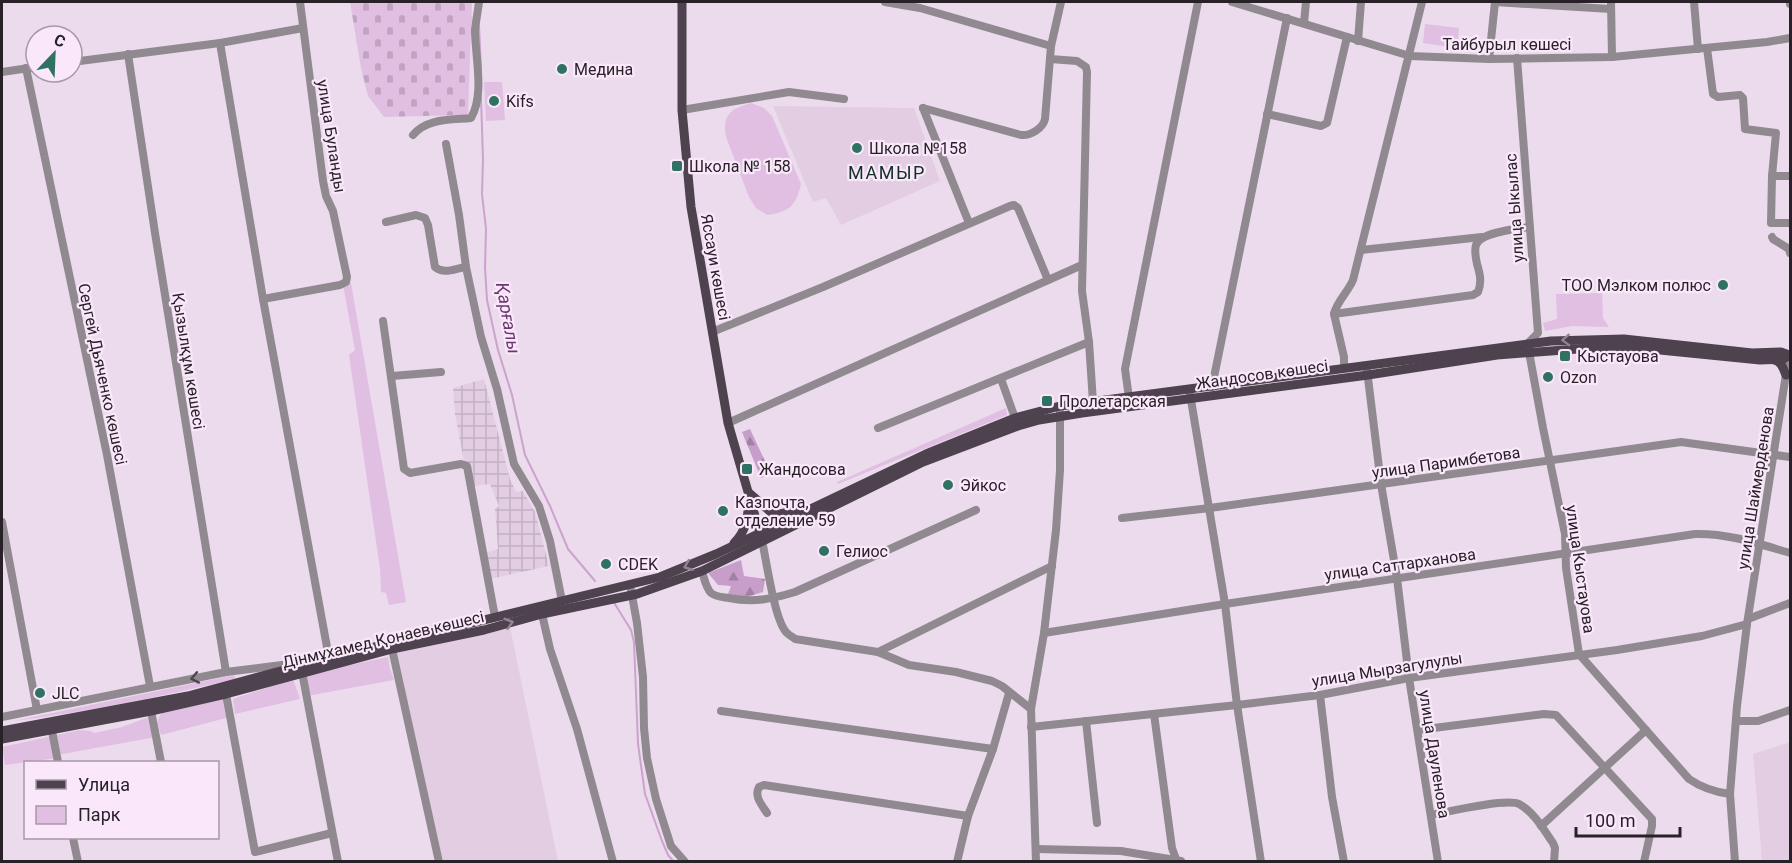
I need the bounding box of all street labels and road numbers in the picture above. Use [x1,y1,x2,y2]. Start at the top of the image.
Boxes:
street label: Тайбурыл көшесі [1443,35,1571,54]
street label: улица Буланды [313,78,350,194]
street label: улица Ыкылас [1501,153,1528,263]
street label: Яссауи көшесі [697,212,734,322]
street label: Сергей Дьяченко көшесі [74,282,131,467]
street label: Қызылқұм көшесі [168,291,209,431]
street label: Жандосов көшесі [1195,356,1329,393]
street label: улица Шаймерденова [1733,405,1778,571]
street label: улица Паримбетова [1371,443,1522,482]
street label: улица Кыстауова [1562,504,1599,635]
street label: улица Саттарханова [1323,544,1477,585]
street label: Дінмұхамед Қонаев көшесі [280,607,486,672]
street label: улица Мырзагулулы [1310,648,1464,691]
street label: улица Дауленова [1415,689,1454,820]

